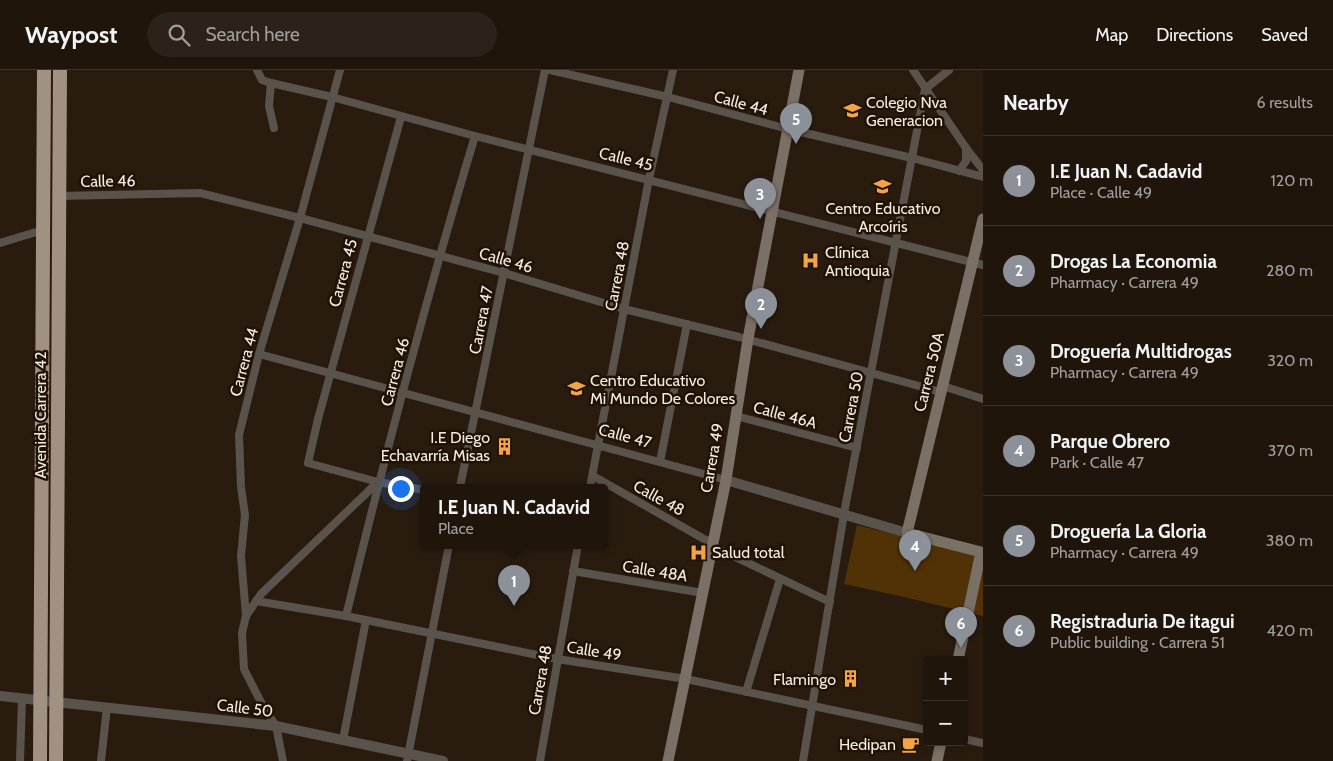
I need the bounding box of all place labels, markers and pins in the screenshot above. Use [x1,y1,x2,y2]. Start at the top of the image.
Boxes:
place label: Colegio Nva Generacion [866,93,947,130]
school or university icon: Colegio Nva Generacion [842,101,862,121]
pin: 5 [780,103,812,144]
school or university icon: Centro Educativo Arcoíris [873,176,893,196]
pin: 3 [744,178,776,219]
place label: Centro Educativo Arcoíris [825,199,941,236]
place label: Clínica Antioquia [825,243,890,280]
hospital icon: Clínica Antioquia [801,251,821,271]
pin: 2 [745,288,777,329]
place label: Centro Educativo Mi Mundo De Colores [590,371,736,408]
school or university icon: Centro Educativo Mi Mundo De Colores [566,379,586,399]
place label: I.E Diego Echavarría Misas [381,428,490,465]
building icon: I.E Diego Echavarría Misas [494,436,514,456]
pin: 4 [899,530,931,571]
hospital icon: Salud total [688,542,708,562]
place label: Salud total [712,543,785,562]
pin: 1 [498,565,530,606]
pin: 6 [945,607,977,648]
building icon: Flamingo [840,669,860,689]
place label: Flamingo [773,670,836,689]
cafe icon: Hedipan [900,734,920,754]
place label: Hedipan [839,735,896,754]

